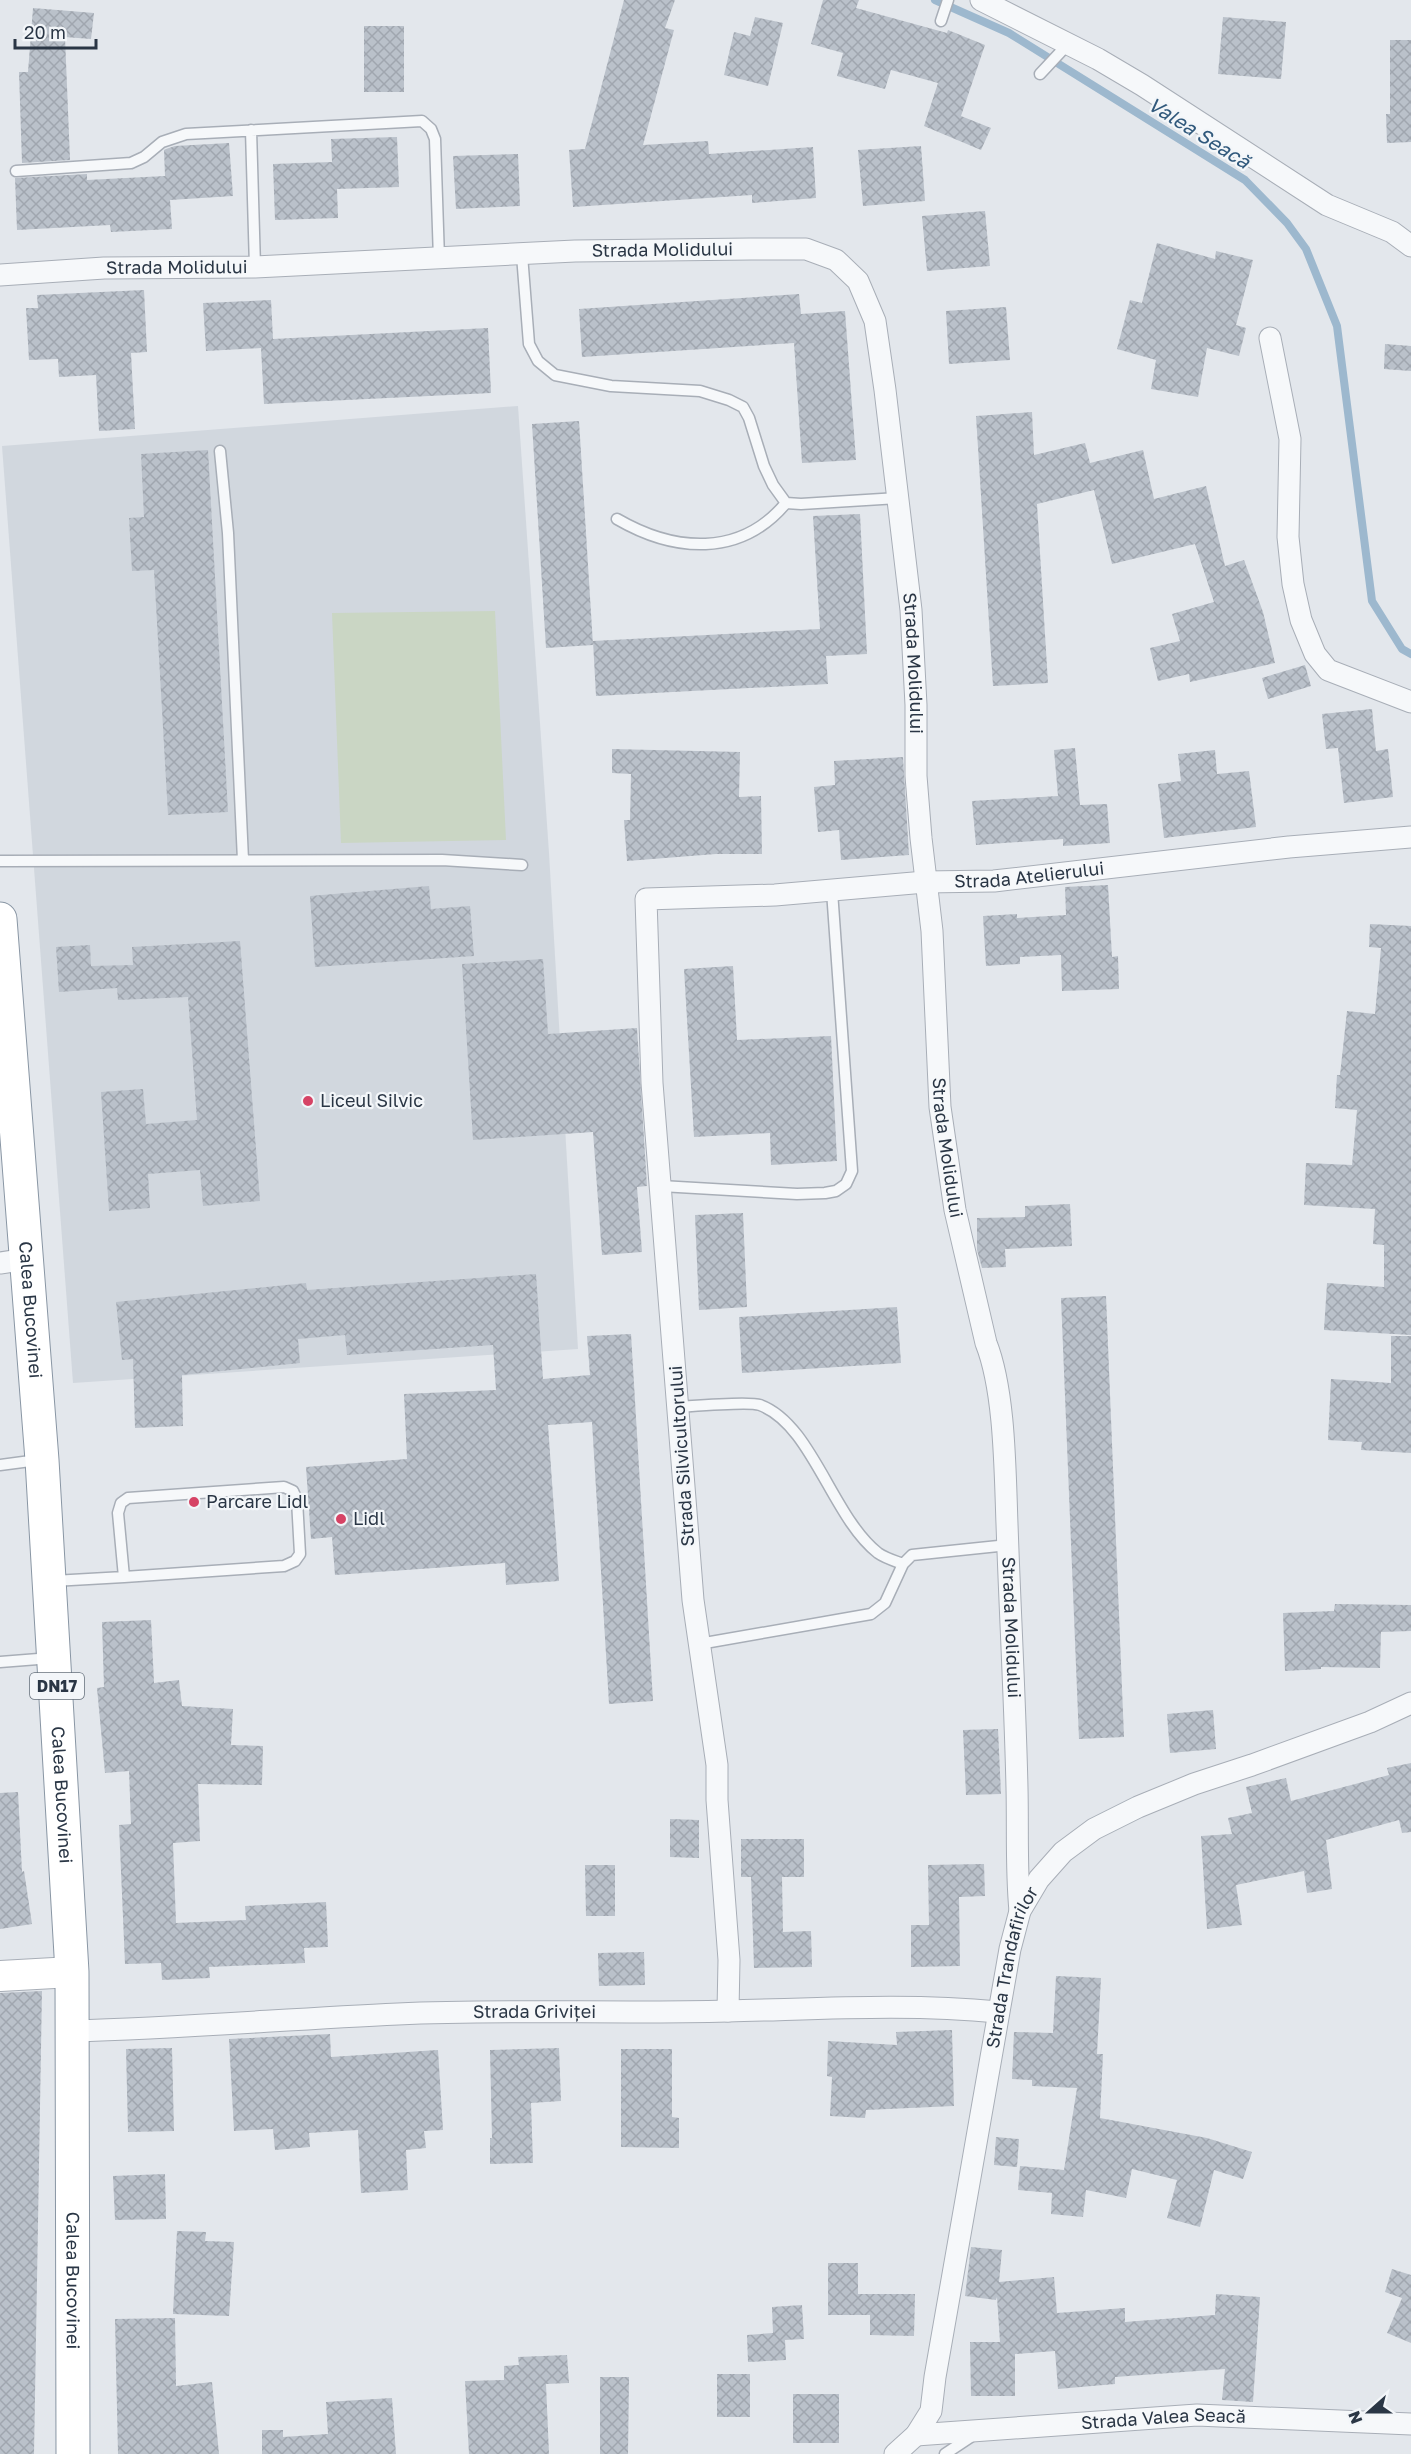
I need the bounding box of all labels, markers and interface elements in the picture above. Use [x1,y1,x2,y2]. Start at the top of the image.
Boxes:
scale bar [15,12,96,50]
text: 20 m [24,21,66,43]
water label: Valea Seacă [1144,91,1256,174]
street label: Strada Molidului [591,237,733,261]
street label: Strada Molidului [106,255,248,278]
street label: Strada Molidului [899,591,928,734]
street label: Strada Atelierului [954,856,1105,892]
street label: Strada Molidului [929,1077,968,1220]
place label: Liceul Silvic [320,1089,423,1111]
marker: Liceul Silvic [301,1094,315,1108]
street label: Calea Bucovinei [15,1240,48,1379]
street label: Strada Silvicultorului [664,1365,698,1547]
place label: Parcare Lidl [206,1490,309,1512]
marker: Parcare Lidl [187,1495,201,1509]
place label: Lidl [353,1507,385,1529]
marker: Lidl [334,1512,348,1526]
street label: Strada Molidului [998,1556,1026,1698]
road number: DN17 [30,1673,84,1699]
street label: Calea Bucovinei [48,1725,78,1864]
street label: Strada Trandafirilor [981,1882,1042,2050]
street label: Strada Griviței [473,2000,596,2022]
street label: Calea Bucovinei [62,2212,85,2349]
north arrow [1339,2382,1399,2442]
street label: Strada Valea Seacă [1080,2403,1246,2433]
text: N [1343,2408,1367,2427]

